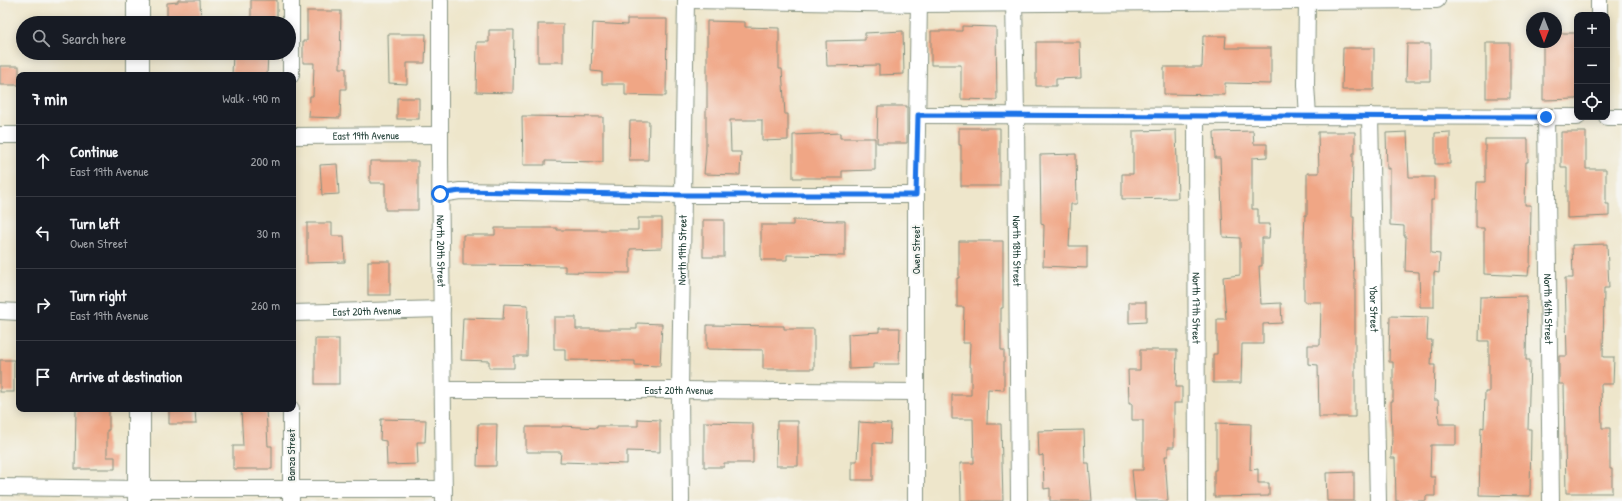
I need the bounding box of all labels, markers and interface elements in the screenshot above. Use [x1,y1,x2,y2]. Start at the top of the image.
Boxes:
north arrow [1526,12,1562,48]
map controls [1574,12,1610,120]
button: + [1574,12,1610,48]
search box [16,16,296,60]
icon: search [30,27,52,49]
text: Search here [62,28,126,49]
button: − [1574,48,1610,84]
button: locate [1574,84,1610,120]
text: 7 min [32,87,67,110]
text: Walk · 490 m [222,89,280,107]
route end [1537,108,1555,126]
street label: East 19th Avenue [333,128,400,143]
text: Continue [70,141,118,162]
icon: ahead [32,150,54,172]
text: 200 m [250,152,280,170]
text: East 19th Avenue [70,162,149,180]
route start [431,185,449,203]
text: Turn left [70,213,120,234]
street label: North 20th Street [434,215,448,287]
street label: North 19th Street [675,215,690,285]
street label: North 18th Street [1010,215,1024,287]
icon: left [32,222,54,244]
text: 30 m [257,224,280,242]
street label: Owen Street [909,225,923,274]
text: Owen Street [70,234,128,252]
street label: North 17th Street [1189,272,1204,344]
street label: North 16th Street [1541,274,1556,345]
text: Turn right [70,285,126,306]
street label: Ybor Street [1367,286,1381,332]
icon: right [32,294,54,316]
text: 260 m [251,296,280,314]
street label: East 20th Avenue [332,303,402,319]
text: East 19th Avenue [70,306,149,324]
icon: arrive [32,366,54,388]
text: Arrive at destination [70,366,182,387]
street label: East 20th Avenue [645,383,714,397]
street label: Banza Street [284,429,298,481]

